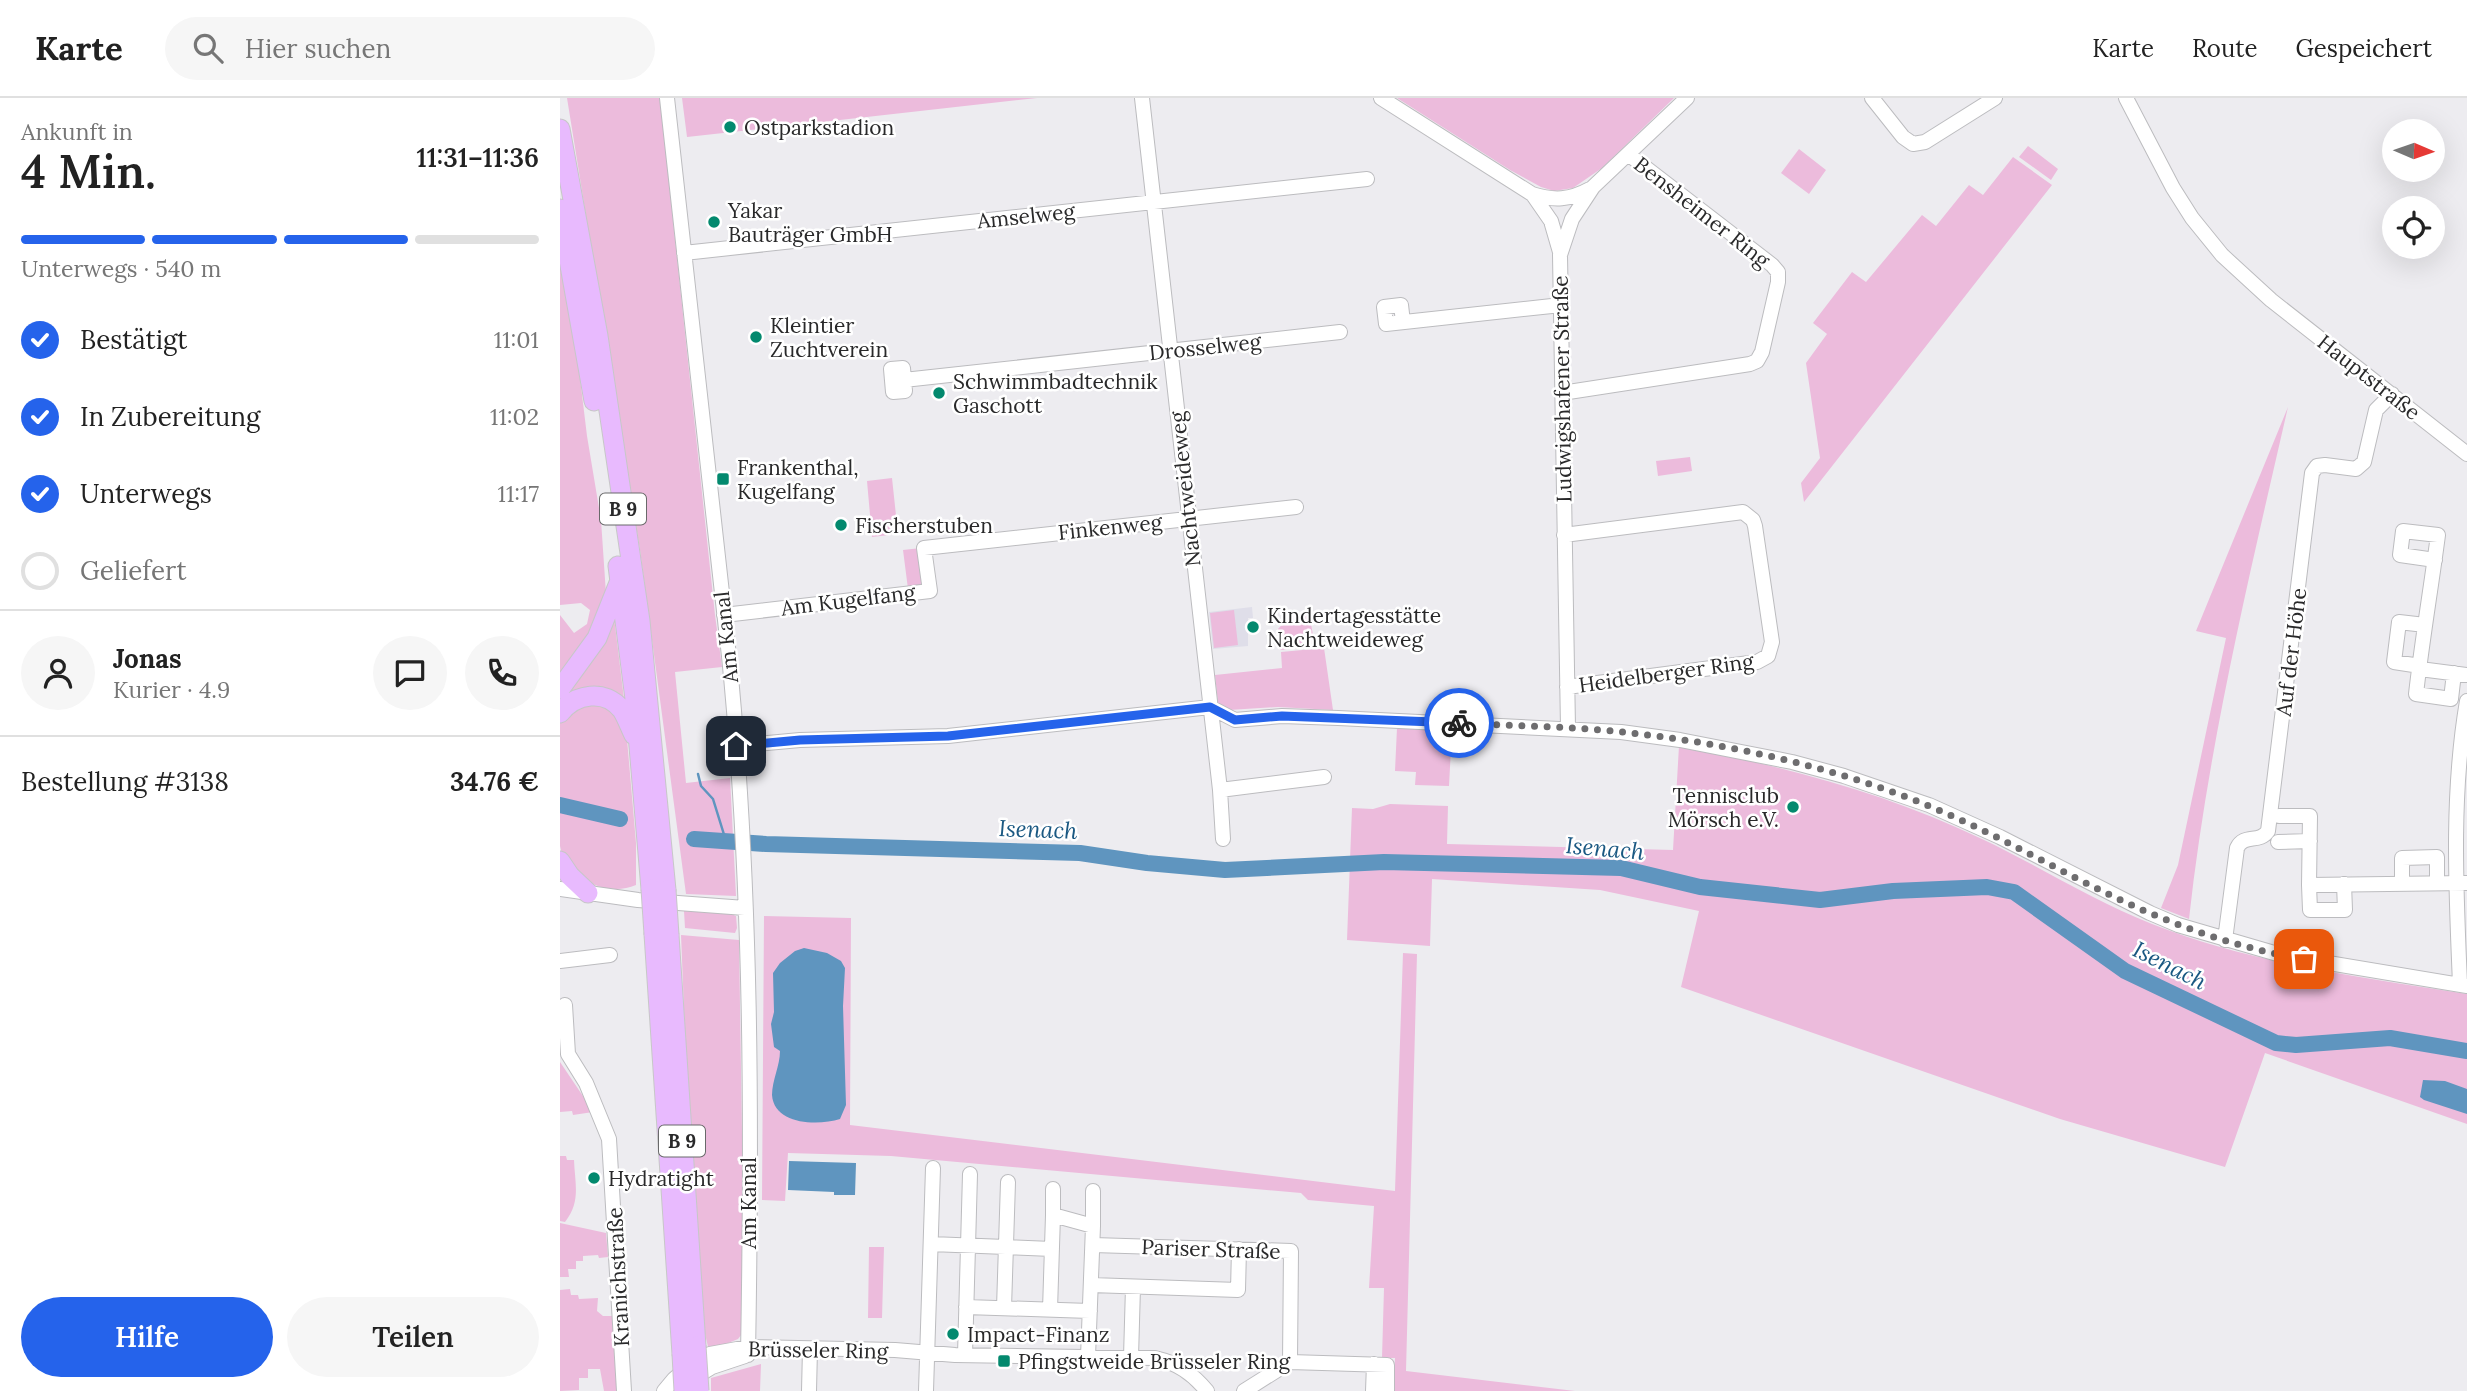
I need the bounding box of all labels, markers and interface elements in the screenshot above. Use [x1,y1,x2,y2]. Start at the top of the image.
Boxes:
search box [165,17,655,80]
text: Karte [35,27,123,69]
icon: search [189,29,227,67]
text: Hier suchen [245,32,391,65]
text: Karte [2092,33,2154,64]
text: Route [2192,33,2258,64]
text: Gespeichert [2296,33,2432,64]
place label: Ostparkstadion [744,114,895,141]
text: Ankunft in [21,117,133,146]
marker: Ostparkstadion [722,119,738,135]
north arrow [2382,119,2445,182]
map controls [2382,119,2445,259]
text: 11:31–11:36 [416,141,539,174]
text: 4 Min. [21,142,156,201]
street label: Bensheimer Ring [1629,151,1776,274]
button: locate [2382,196,2445,259]
place label: Yakar Bauträger GmbH [727,197,893,248]
street label: Amselweg [975,197,1077,235]
marker: Yakar Bauträger GmbH [706,214,722,230]
text: Unterwegs · 540 m [21,254,221,283]
street label: Ludwigshafener Straße [1547,275,1577,503]
place label: Kleintier Zuchtverein [770,312,889,363]
icon: check [21,321,59,359]
text: Bestätigt [80,323,187,356]
text: 11:01 [494,325,539,354]
street label: Drosselweg [1147,328,1263,366]
street label: Hauptstraße [2312,328,2426,426]
marker: Kleintier Zuchtverein [748,329,764,345]
place label: Schwimmbadtechnik Gaschott [953,368,1158,419]
marker: Schwimmbadtechnik Gaschott [931,385,947,401]
icon: check [21,398,59,436]
text: In Zubereitung [80,400,260,433]
text: 11:02 [490,402,539,431]
street label: Nachtweideweg [1163,410,1207,568]
place label: Frankenthal, Kugelfang [737,454,858,505]
marker: Frankenthal, Kugelfang [715,471,731,487]
icon: check [21,475,59,513]
text: Unterwegs [80,477,212,510]
text: 11:17 [498,479,539,508]
road number: B 9 [600,494,646,524]
street label: Finkenweg [1057,508,1164,546]
place label: Fischerstuben [855,512,993,539]
marker: Fischerstuben [833,517,849,533]
text: Geliefert [80,554,187,587]
street label: Am Kugelfang [778,578,917,622]
street label: Auf der Höhe [2270,586,2312,719]
street label: Am Kanal [708,590,744,685]
place label: Kindertagesstätte Nachtweideweg [1267,602,1441,653]
marker: Kindertagesstätte Nachtweideweg [1245,619,1261,635]
button: person [21,636,95,710]
button: chat [373,636,447,710]
button: phone [465,636,539,710]
text: Jonas [113,642,182,675]
street label: Heidelberger Ring [1577,647,1756,699]
text: Kurier · 4.9 [113,675,230,704]
courier [1424,688,1494,758]
icon: bike [1440,704,1478,742]
pin [706,716,766,776]
icon: home [717,727,755,765]
text: Bestellung #3138 [21,765,229,798]
text: 34.76 € [450,765,539,798]
place label: Tennisclub Mörsch e.V. [1668,782,1779,833]
marker: Tennisclub Mörsch e.V. [1785,799,1801,815]
water label: Isenach [998,813,1078,845]
water label: Isenach [1564,830,1646,866]
pin [2274,929,2334,989]
water label: Isenach [2128,934,2212,996]
icon: bag [2285,940,2323,978]
road number: B 9 [659,1126,705,1156]
street label: Am Kanal [735,1157,762,1250]
place label: Hydratight [608,1165,715,1192]
marker: Hydratight [586,1170,602,1186]
street label: Kranichstraße [601,1206,635,1348]
street label: Pariser Straße [1141,1233,1281,1265]
button: Hilfe [21,1297,273,1377]
button: Teilen [287,1297,539,1377]
place label: Impact-Finanz [967,1321,1110,1348]
marker: Impact-Finanz [945,1326,961,1342]
street label: Brüsseler Ring [748,1335,889,1365]
place label: Pfingstweide Brüsseler Ring [1018,1348,1291,1375]
marker: Pfingstweide Brüsseler Ring [996,1353,1012,1369]

